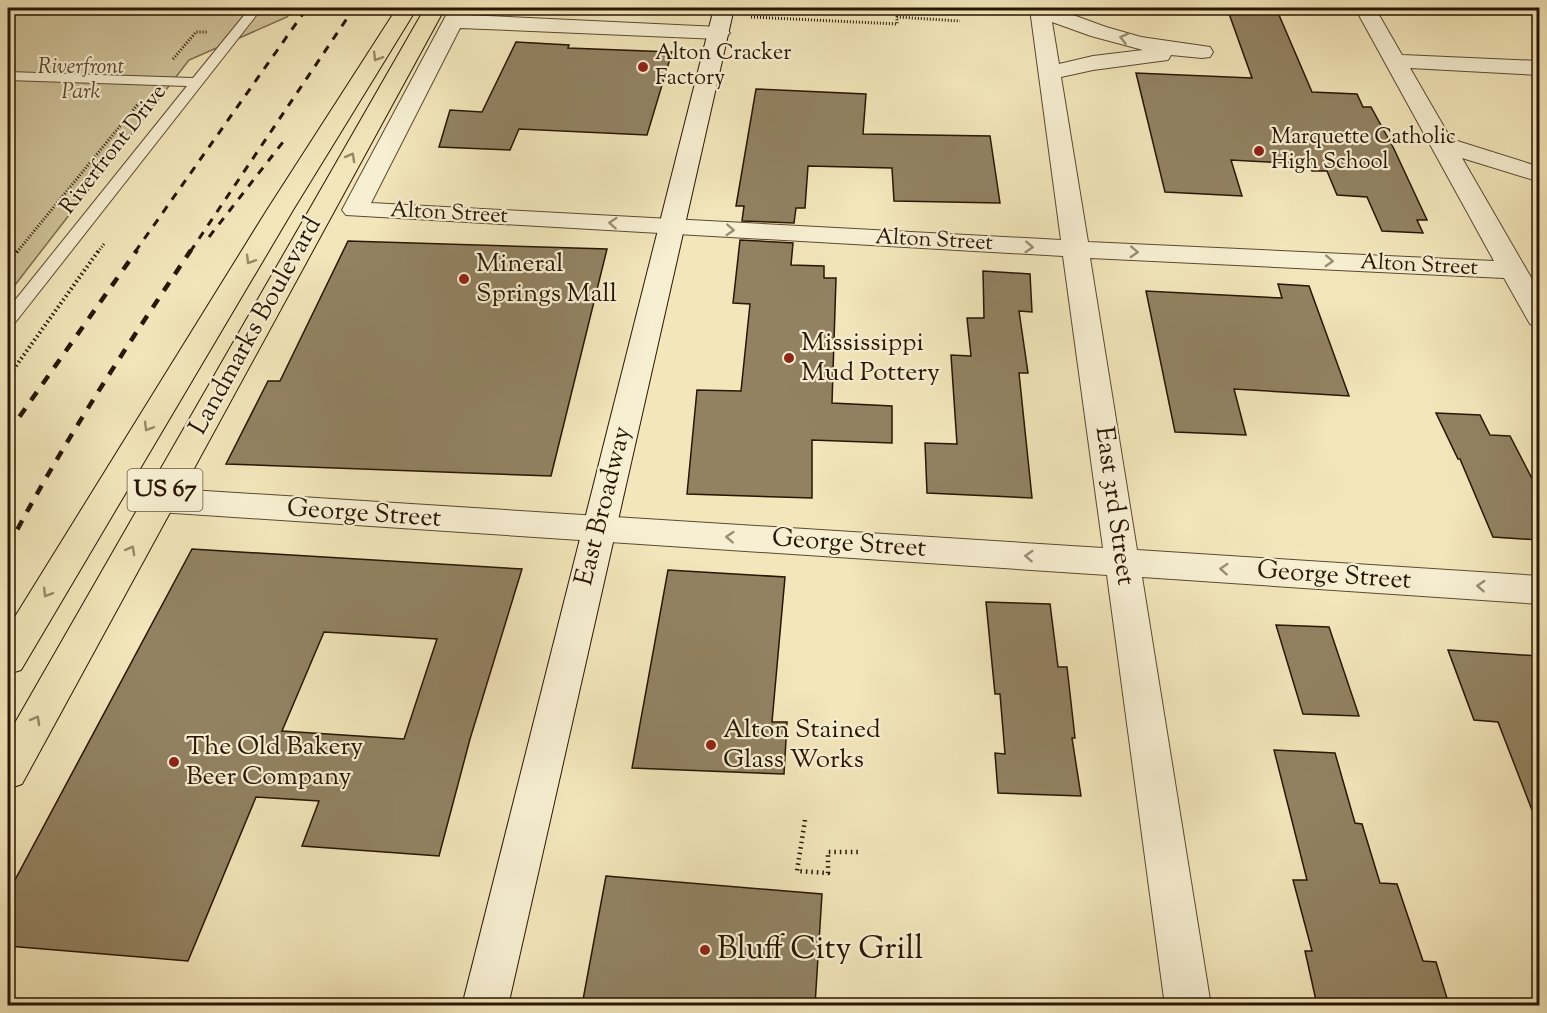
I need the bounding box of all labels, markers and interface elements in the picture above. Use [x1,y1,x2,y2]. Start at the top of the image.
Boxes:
one-way arrow [1119,33,1129,46]
place label: Alton Cracker Factory [655,38,791,95]
one-way arrow [372,51,384,61]
park label: Riverfront Park [38,52,125,109]
marker: Alton Cracker Factory [636,60,650,74]
street label: Riverfront Drive [53,78,175,222]
place label: Marquette Catholic High School [1271,122,1456,179]
marker: Marquette Catholic High School [1252,144,1266,158]
one-way arrow [343,153,355,163]
street label: Alton Street [389,195,509,233]
street label: Landmarks Boulevard [181,210,331,442]
one-way arrow [608,217,618,230]
street label: Alton Street [874,222,994,260]
one-way arrow [725,223,734,236]
one-way arrow [1025,240,1034,253]
place label: Mineral Springs Mall [476,246,617,313]
one-way arrow [1130,246,1139,259]
street label: Alton Street [1359,247,1479,285]
one-way arrow [245,254,257,264]
one-way arrow [1324,255,1333,268]
marker: Mineral Springs Mall [457,272,471,286]
place label: Mississippi Mud Pottery [801,325,940,392]
marker: Mississippi Mud Pottery [782,351,796,365]
one-way arrow [144,421,156,431]
street label: East Broadway [566,423,642,589]
street label: East 3rd Street [1085,424,1143,588]
road number: US 67 [128,469,202,511]
street label: George Street [286,490,443,538]
street label: George Street [771,520,928,568]
one-way arrow [725,530,734,543]
one-way arrow [124,545,135,556]
one-way arrow [1025,549,1034,562]
street label: George Street [1256,552,1413,600]
one-way arrow [1219,562,1228,575]
one-way arrow [1477,580,1486,593]
one-way arrow [43,587,55,597]
place label: Alton Stained Glass Works [723,712,881,779]
one-way arrow [29,716,40,726]
place label: The Old Bakery Beer Company [186,729,363,796]
marker: Alton Stained Glass Works [704,738,718,752]
marker: The Old Bakery Beer Company [167,755,181,769]
place label: Bluff City Grill [717,927,923,973]
marker: Bluff City Grill [698,943,712,957]

